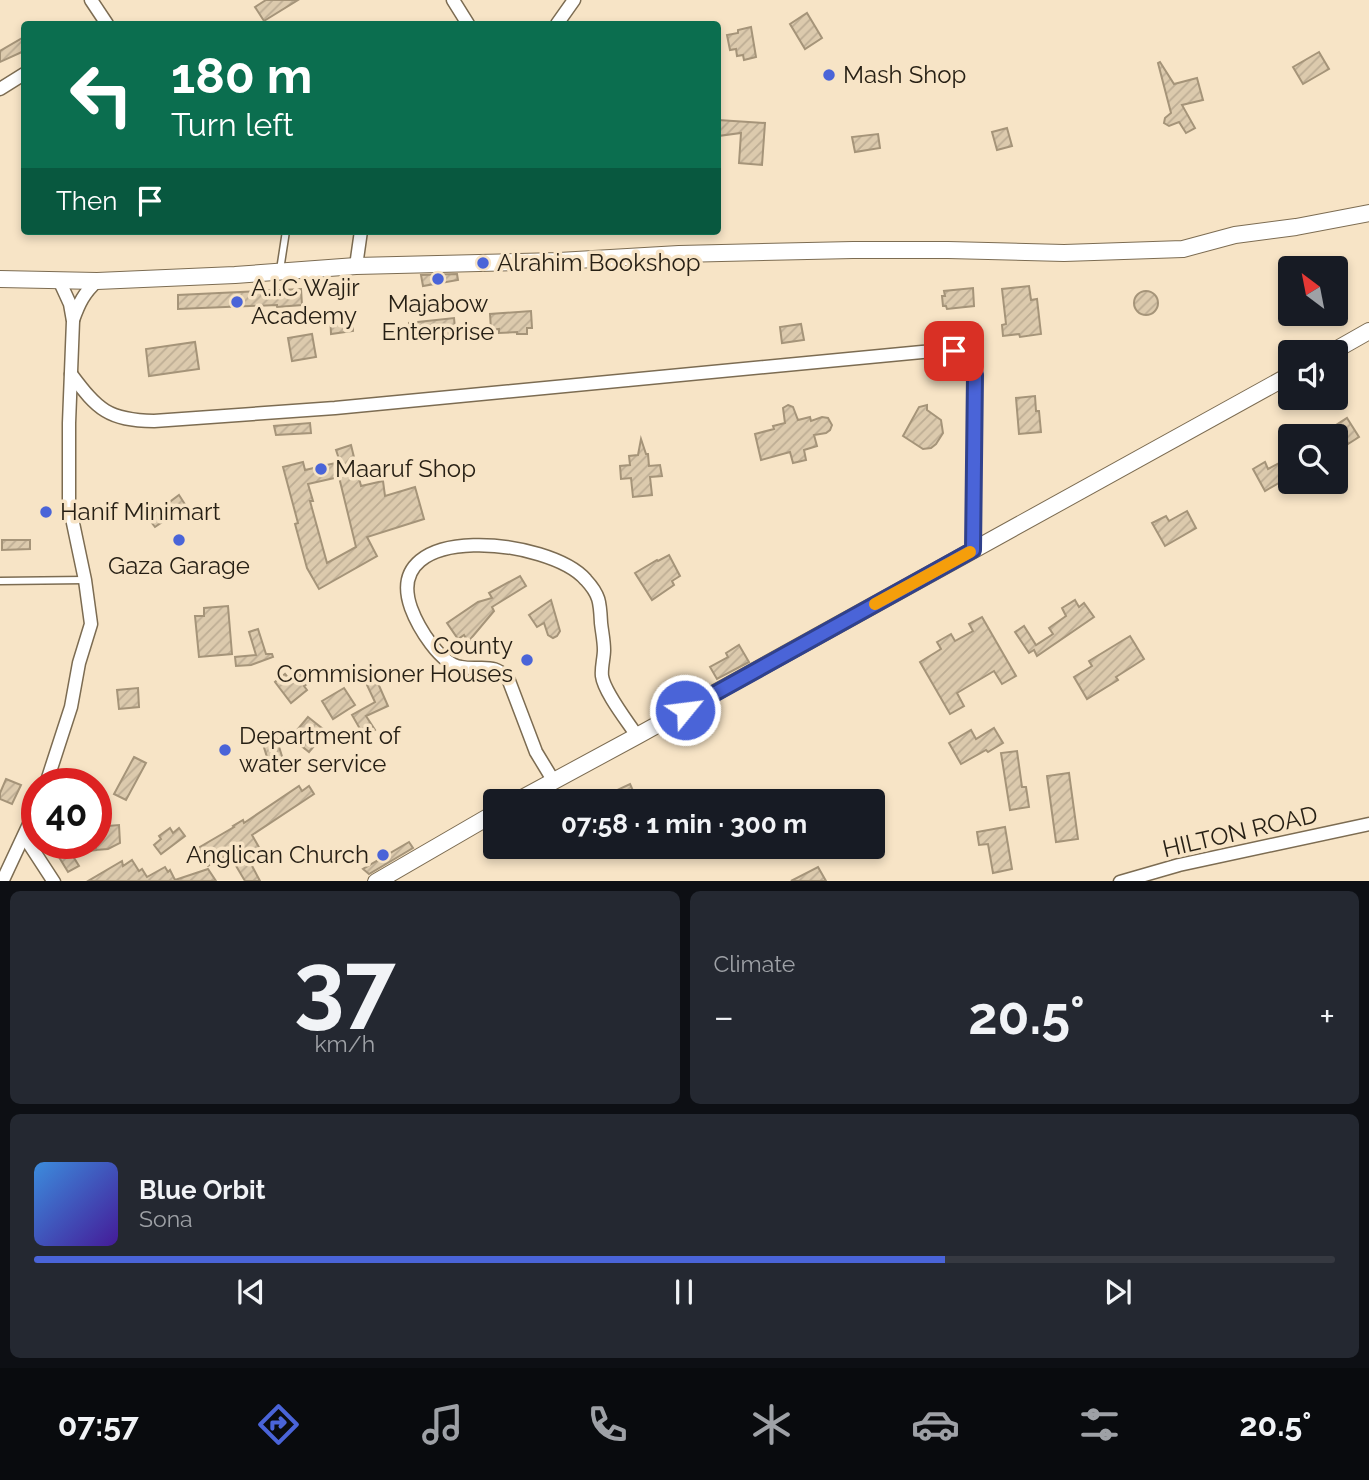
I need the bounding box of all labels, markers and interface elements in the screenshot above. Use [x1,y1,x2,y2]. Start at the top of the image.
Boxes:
text: 180 m [171,47,312,104]
icon: left [56,49,147,140]
place label: Mash Shop [843,60,966,89]
marker: Mash Shop [821,67,837,83]
text: Turn left [171,106,293,143]
icon: arrive [131,182,169,220]
text: Then [56,186,117,216]
place label: Alrahim Bookshop [497,248,701,277]
marker: Alrahim Bookshop [475,255,491,271]
north arrow [1278,256,1348,326]
map controls [1278,256,1348,494]
marker: Majabow Enterprise [430,271,446,287]
place label: A.I.C Wajir Academy [251,273,360,330]
place label: Majabow Enterprise [382,289,494,346]
marker: A.I.C Wajir Academy [229,294,245,310]
pin [924,321,984,381]
icon: arrive [935,332,973,370]
button: sound [1278,340,1348,410]
button: search [1278,424,1348,494]
place label: Maaruf Shop [335,454,476,483]
marker: Maaruf Shop [313,461,329,477]
place label: Hanif Minimart [60,497,221,526]
marker: Hanif Minimart [38,504,54,520]
marker: Gaza Garage [171,532,187,548]
place label: Gaza Garage [108,551,250,580]
place label: County Commisioner Houses [276,631,513,688]
marker: County Commisioner Houses [519,652,535,668]
position arrow [648,673,722,747]
place label: Department of water service [239,721,402,778]
marker: Department of water service [217,742,233,758]
speed limit sign: 40 [21,768,112,859]
street label: HILTON ROAD [1160,800,1320,863]
text: 07:58 · 1 min · 300 m [561,809,807,839]
place label: Anglican Church [186,840,369,869]
marker: Anglican Church [375,847,391,863]
text: 37 [294,931,396,1038]
text: Climate [714,950,795,977]
text: 20.5° [968,985,1085,1046]
text: − [714,994,734,1039]
text: + [1319,994,1335,1039]
text: km/h [314,1030,375,1057]
text: Blue Orbit [139,1175,266,1205]
text: Sona [139,1205,193,1232]
icon: previous [232,1273,270,1311]
icon: pause [665,1273,703,1311]
icon: next [1099,1273,1137,1311]
icon: directions [254,1400,303,1449]
icon: music [418,1400,467,1449]
icon: phone [583,1400,632,1449]
icon: climate [747,1400,796,1449]
icon: car [911,1400,960,1449]
icon: filters [1075,1400,1124,1449]
text: 07:57 [58,1406,139,1443]
text: 20.5° [1240,1406,1311,1443]

